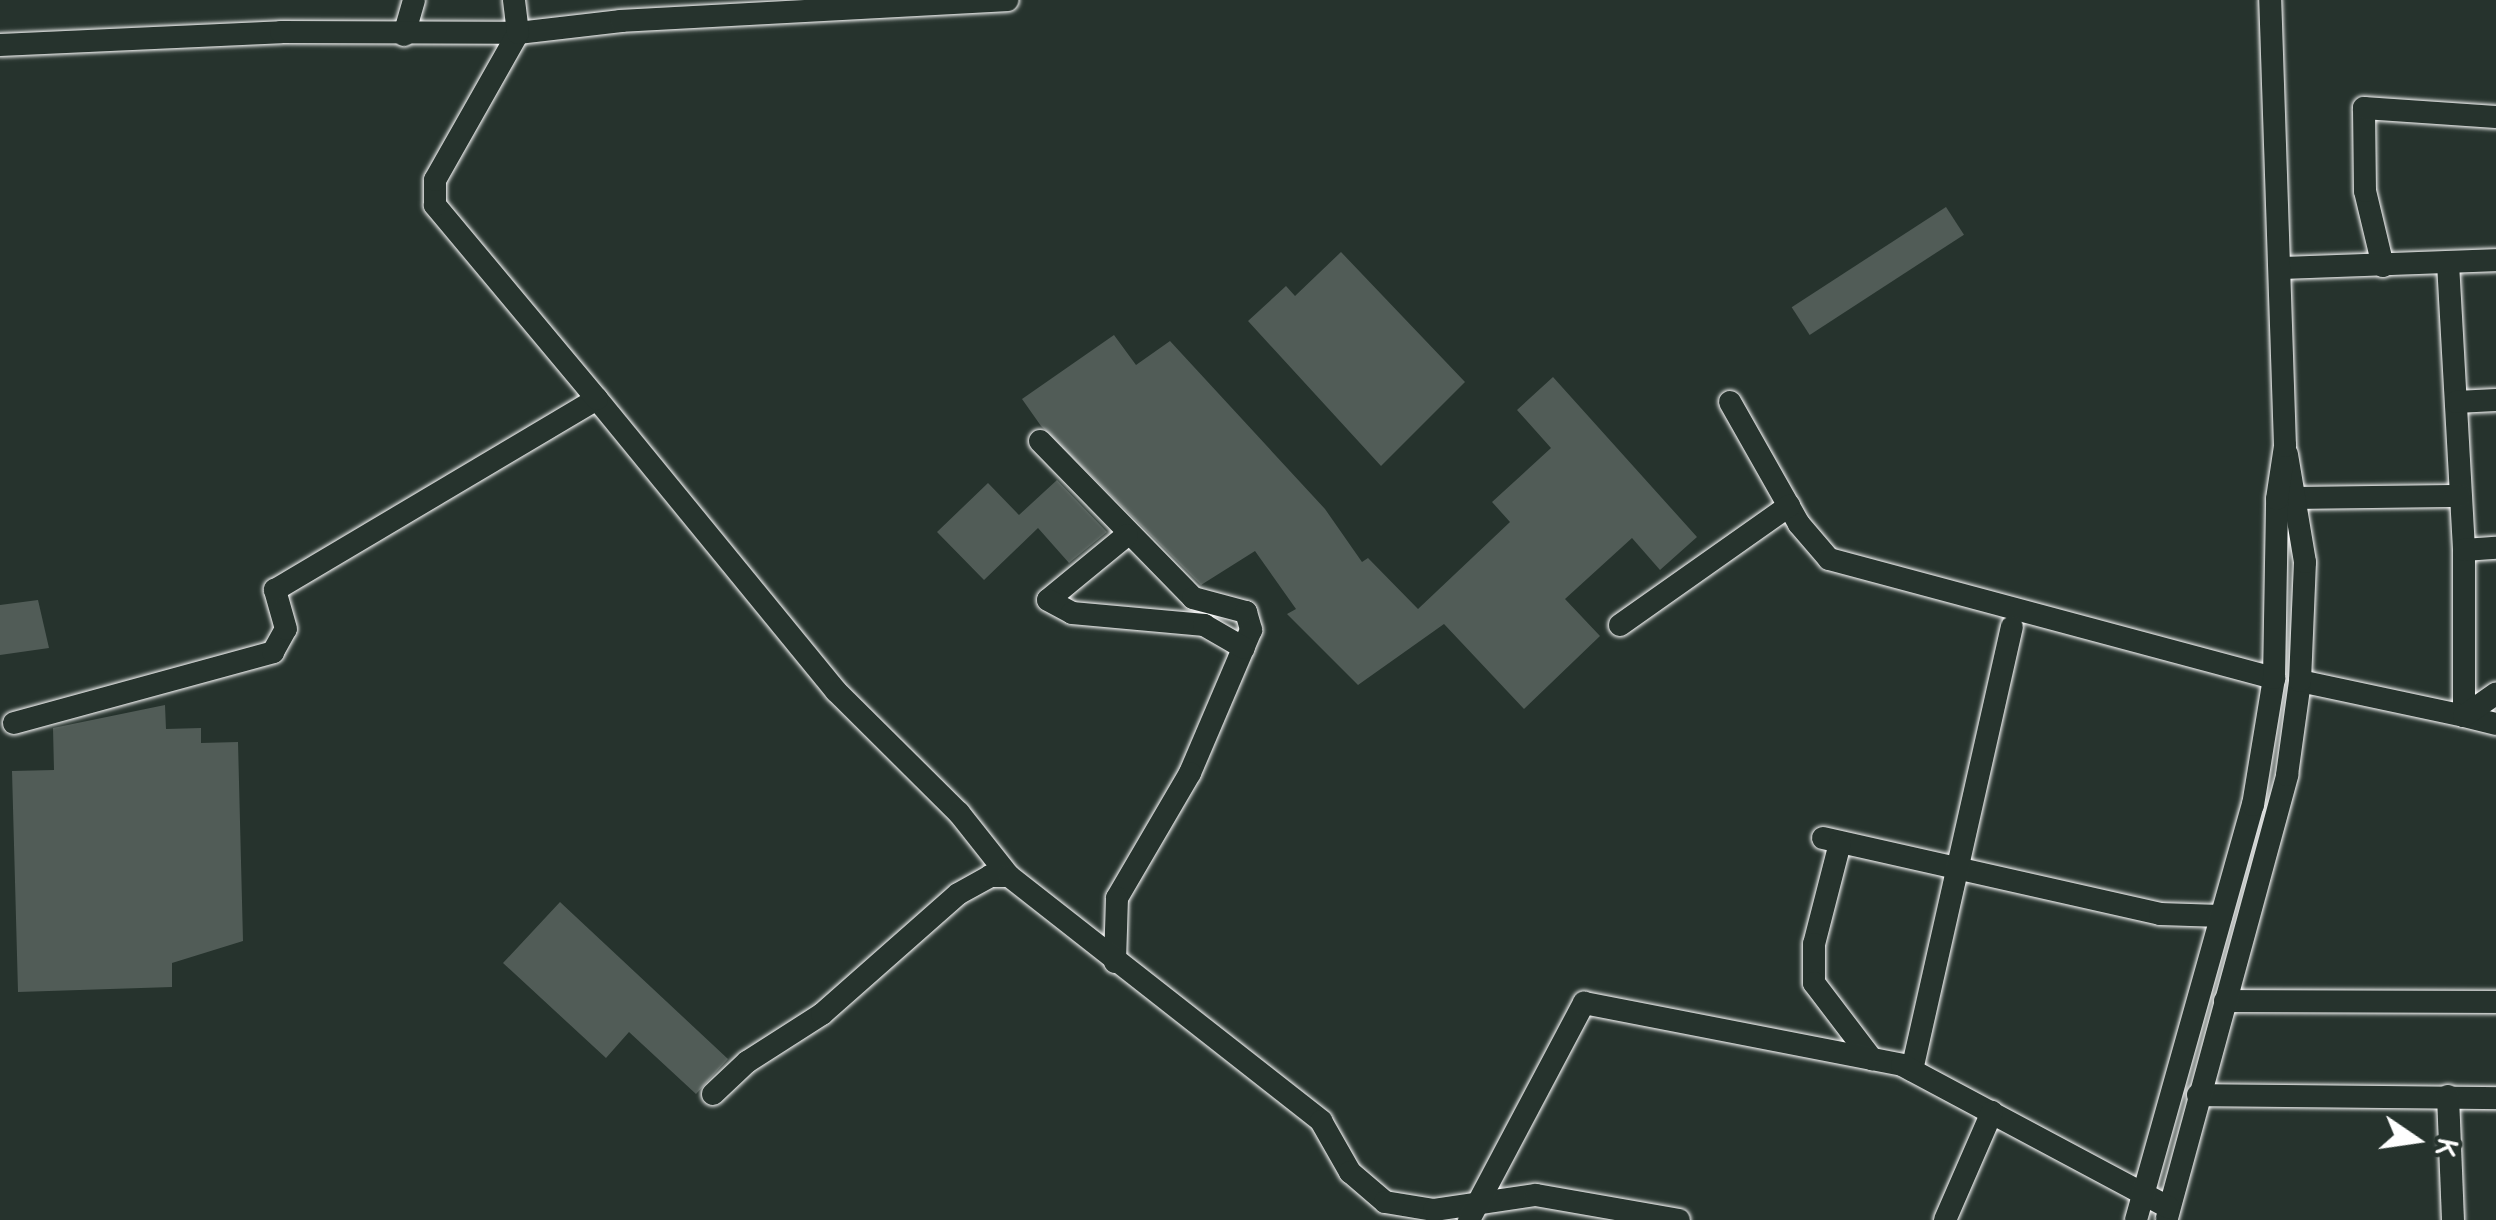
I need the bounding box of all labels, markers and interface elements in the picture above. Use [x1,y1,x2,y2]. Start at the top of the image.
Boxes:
north arrow [2366,1090,2466,1190]
text: K [2427,1135,2465,1159]

